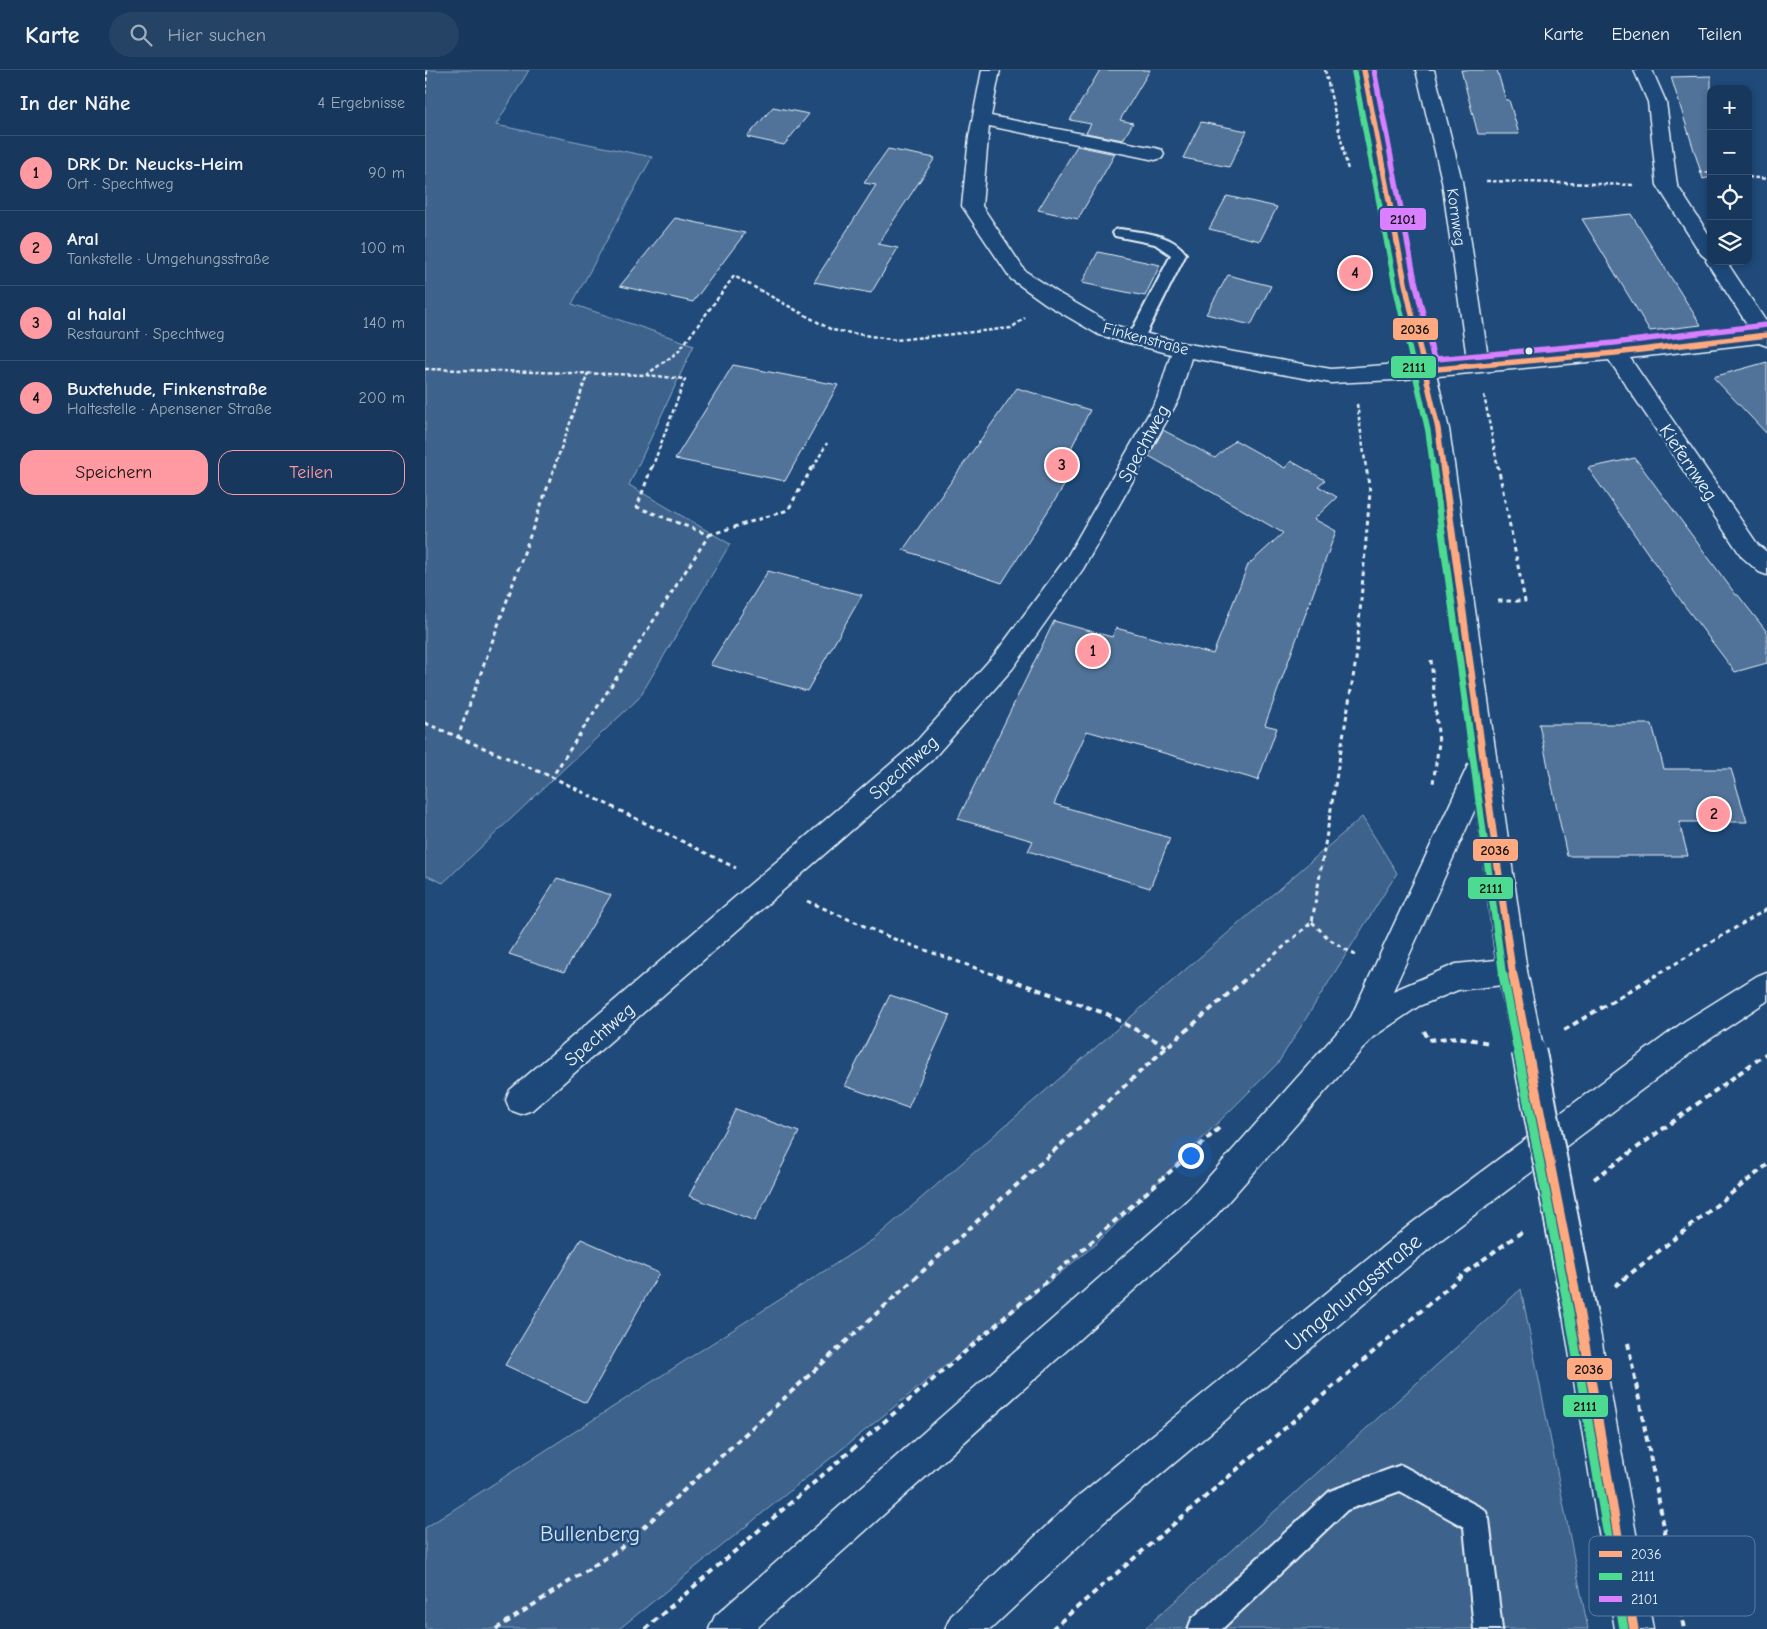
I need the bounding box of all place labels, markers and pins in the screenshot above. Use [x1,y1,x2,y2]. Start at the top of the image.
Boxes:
pin: 4 [1339,254,1371,292]
unlabelled marker [1524,346,1534,356]
pin: 3 [1046,446,1078,484]
pin: 1 [1077,632,1109,670]
pin: 2 [1698,795,1730,833]

